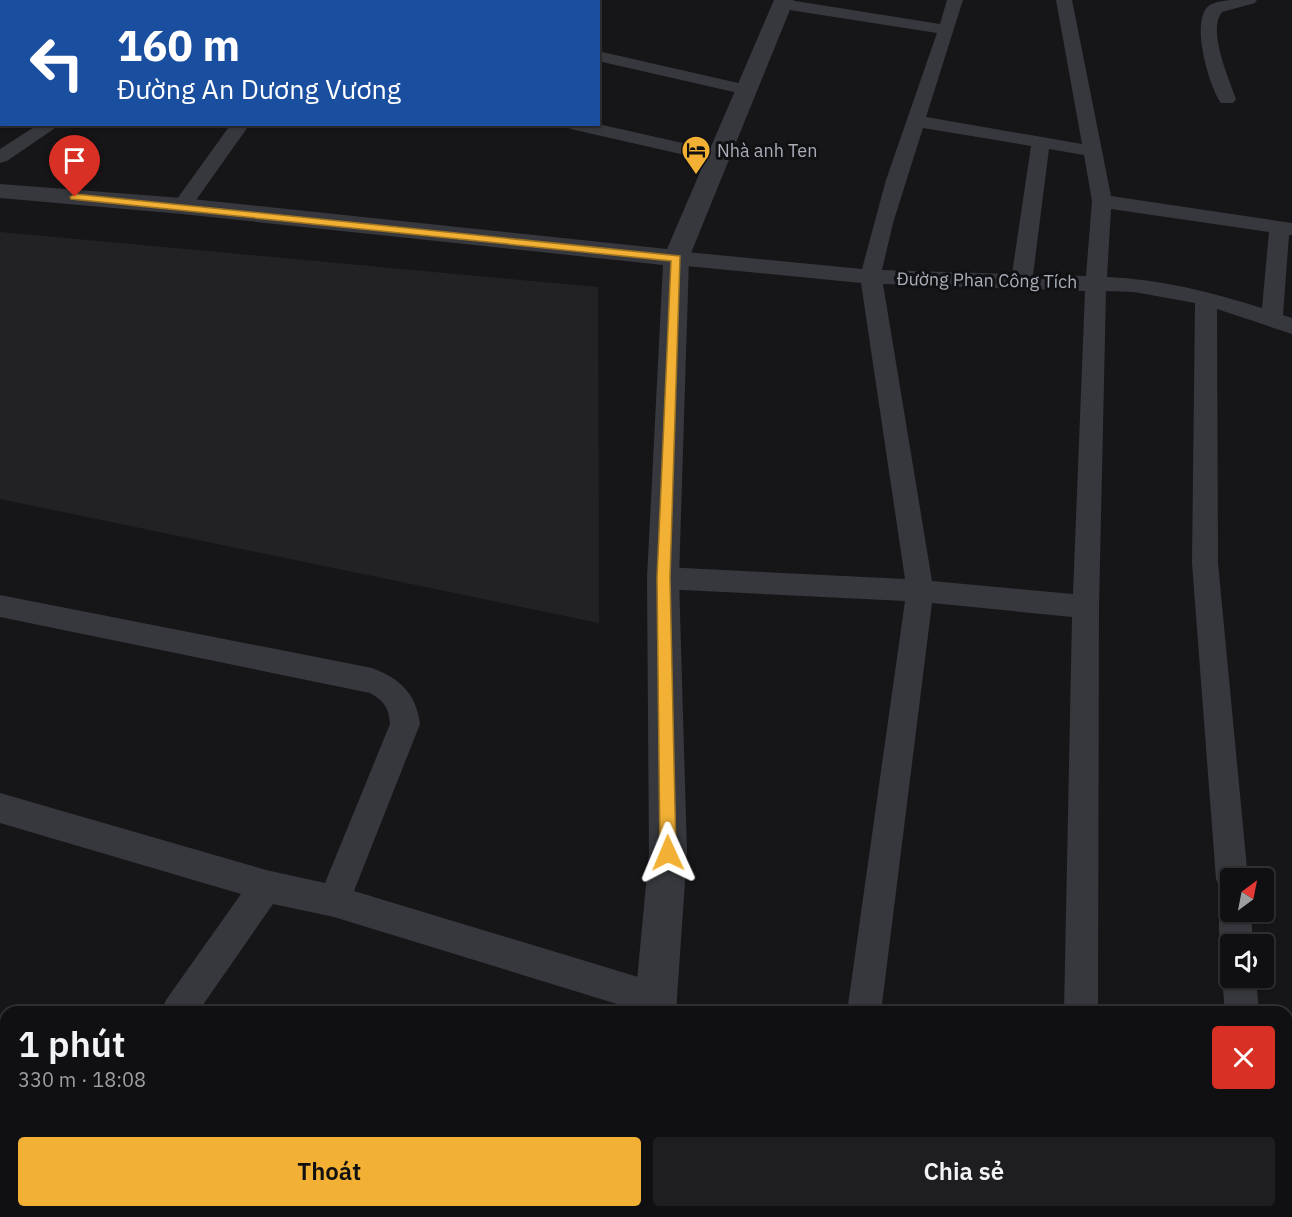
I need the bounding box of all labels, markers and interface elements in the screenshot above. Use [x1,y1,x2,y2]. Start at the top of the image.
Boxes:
text: 160 m [117,18,240,73]
icon: left [18,24,96,102]
text: Đường An Dương Vương [117,71,401,106]
hotel icon: Nhà anh Ten [680,134,712,176]
pin [49,135,100,197]
place label: Nhà anh Ten [717,139,817,162]
icon: arrive [58,144,91,177]
street label: Đường Phan Công Tích [896,267,1078,293]
position arrow [636,821,700,885]
north arrow [1220,868,1274,922]
map controls [1220,868,1274,988]
button: sound [1220,934,1274,988]
text: 1 phút [18,1020,126,1067]
button: close [1212,1026,1275,1089]
text: 330 m · 18:08 [18,1066,146,1093]
button: Thoát [18,1137,641,1206]
button: Chia sẻ [653,1137,1275,1206]

